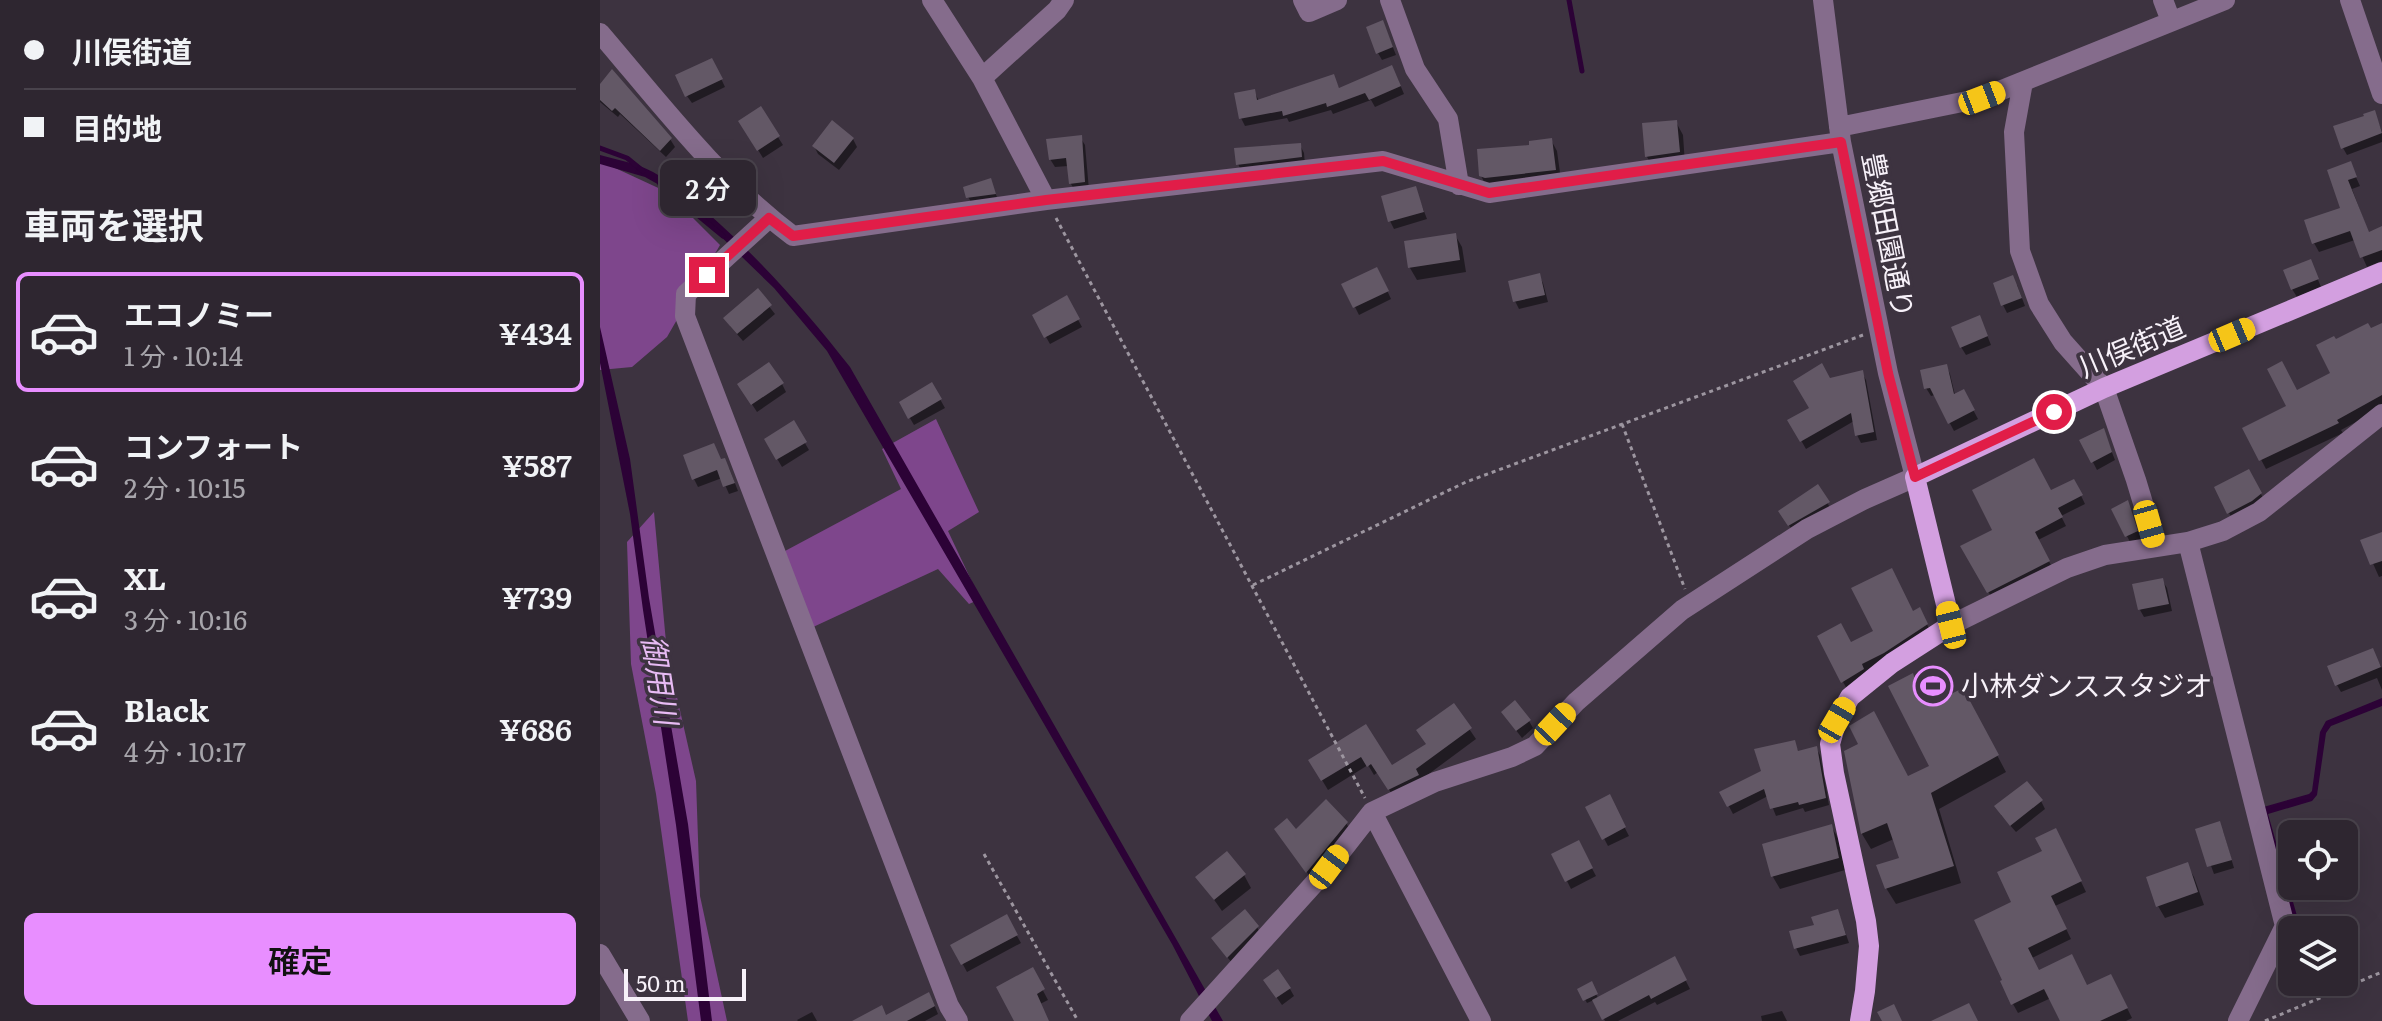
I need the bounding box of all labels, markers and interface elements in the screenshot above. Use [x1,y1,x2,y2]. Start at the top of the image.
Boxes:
text: 川俣街道 [72,28,192,72]
car [1955,78,2009,118]
text: 目的地 [72,105,162,149]
street label: 豊郷田園通り [1853,148,1927,321]
callout: 2 分 [659,159,755,215]
text: 2 分 [686,168,730,207]
text: 車両を選択 [24,197,204,250]
route end [689,257,725,293]
text: エコノミー [124,291,274,335]
icon: car [28,296,100,368]
street label: 川俣街道 [2071,304,2191,386]
text: ¥434 [499,310,572,354]
car [2205,315,2259,355]
text: 1 分 · 10:14 [124,335,243,374]
route start [2036,394,2072,430]
text: コンフォート [124,423,303,467]
icon: car [28,428,100,500]
text: ¥587 [502,442,572,486]
text: 2 分 · 10:15 [124,467,246,506]
car [2131,498,2167,550]
text: XL [124,555,166,599]
icon: car [28,560,100,632]
text: ¥739 [501,574,572,618]
text: 3 分 · 10:16 [124,599,247,638]
car [1934,599,1968,651]
water label: 御用川 [633,632,691,730]
place label: 小林ダンススタジオ [1961,663,2212,705]
sports icon: 小林ダンススタジオ [1912,665,1954,707]
text: Black [124,687,209,731]
icon: car [28,692,100,764]
car [1815,693,1859,747]
car [1530,698,1580,750]
text: ¥686 [499,706,572,750]
text: 4 分 · 10:17 [124,731,246,770]
map controls [2278,820,2358,996]
button: locate [2278,820,2358,900]
car [1305,841,1353,893]
button: 確定 [24,913,576,1005]
button: layers [2278,916,2358,996]
scale bar [624,965,746,1001]
text: 50 m [636,966,686,999]

